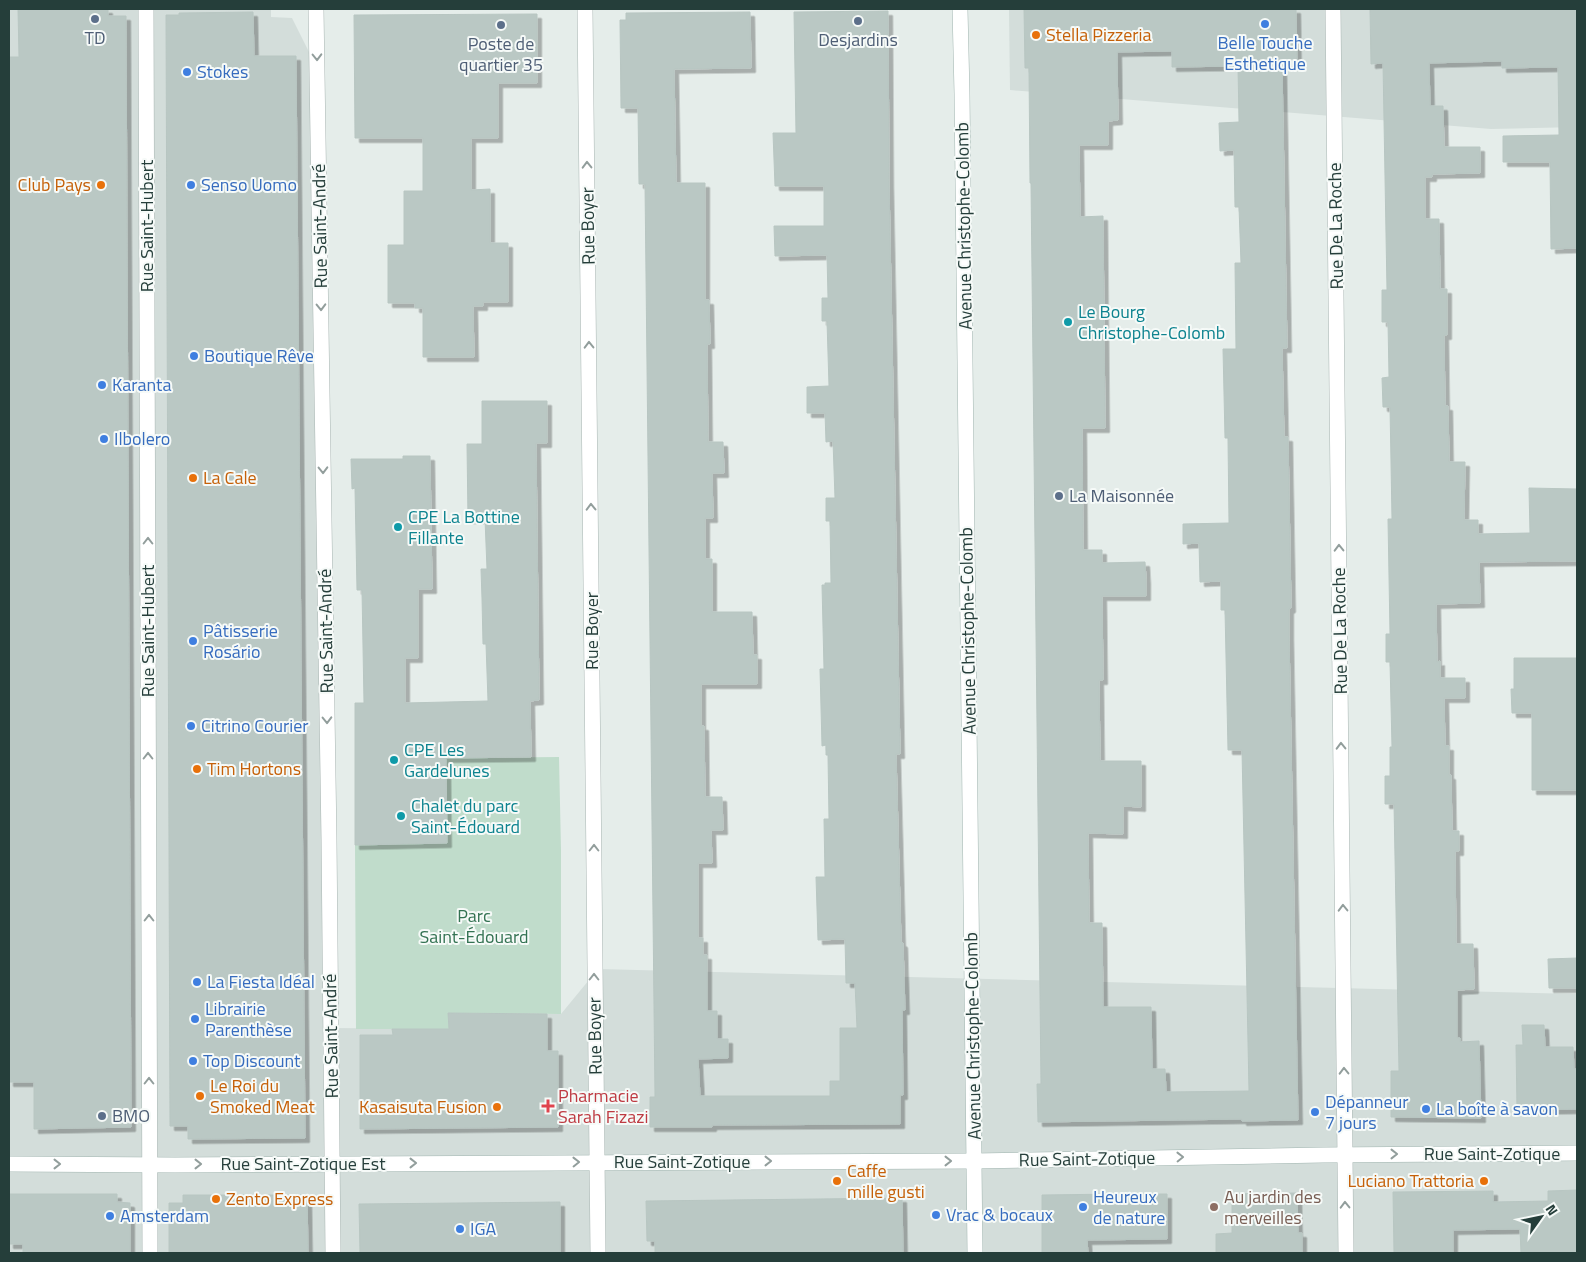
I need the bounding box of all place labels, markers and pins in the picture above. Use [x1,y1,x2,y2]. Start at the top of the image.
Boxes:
marker: TD [89,13,101,25]
marker: Desjardins [852,15,864,27]
marker: Belle Touche Esthetique [1259,18,1271,30]
marker: Poste de quartier 35 [495,19,507,31]
place label: Stella Pizzeria [1046,21,1152,48]
place label: TD [84,24,106,51]
place label: Desjardins [818,26,898,53]
marker: Stella Pizzeria [1030,29,1042,41]
place label: Belle Touche Esthetique [1217,29,1313,77]
place label: Poste de quartier 35 [459,30,543,78]
place label: Stokes [197,58,248,85]
marker: Stokes [181,66,193,78]
place label: Club Pays [18,171,91,198]
place label: Senso Uomo [201,171,297,198]
marker: Club Pays [95,179,107,191]
marker: Senso Uomo [185,179,197,191]
place label: Le Bourg Christophe-Colomb [1078,298,1225,346]
marker: Le Bourg Christophe-Colomb [1062,316,1074,328]
place label: Boutique Rêve [204,342,314,369]
marker: Boutique Rêve [188,350,200,362]
place label: Karanta [112,371,171,398]
marker: Karanta [96,379,108,391]
place label: Ilbolero [114,425,170,452]
marker: Ilbolero [98,433,110,445]
place label: La Cale [203,464,257,491]
marker: La Cale [187,472,199,484]
place label: La Maisonnée [1069,482,1174,509]
marker: La Maisonnée [1053,490,1065,502]
place label: CPE La Bottine Fillante [408,503,520,551]
marker: CPE La Bottine Fillante [392,521,404,533]
place label: Pâtisserie Rosário [203,617,278,665]
marker: Pâtisserie Rosário [187,635,199,647]
place label: Citrino Courier [201,712,309,739]
marker: Citrino Courier [185,720,197,732]
place label: CPE Les Gardelunes [404,736,490,784]
marker: CPE Les Gardelunes [388,754,400,766]
place label: Tim Hortons [207,755,301,782]
marker: Tim Hortons [191,763,203,775]
place label: Chalet du parc Saint-Édouard [411,792,520,840]
marker: Chalet du parc Saint-Édouard [395,810,407,822]
place label: La Fiesta Idéal [207,968,315,995]
marker: La Fiesta Idéal [191,976,203,988]
place label: Librairie Parenthèse [205,995,292,1043]
marker: Librairie Parenthèse [189,1013,201,1025]
place label: Top Discount [203,1047,301,1074]
marker: Top Discount [187,1055,199,1067]
place label: Le Roi du Smoked Meat [210,1072,315,1120]
place label: Pharmacie Sarah Fizazi [558,1082,648,1130]
place label: Dépanneur 7 jours [1325,1088,1408,1136]
marker: Le Roi du Smoked Meat [194,1090,206,1102]
place label: Kasaisuta Fusion [359,1093,487,1120]
place label: La boîte à savon [1436,1095,1558,1122]
marker: Pharmacie Sarah Fizazi [542,1100,554,1112]
marker: Kasaisuta Fusion [491,1101,503,1113]
place label: BMO [112,1102,150,1129]
marker: La boîte à savon [1420,1103,1432,1115]
marker: Dépanneur 7 jours [1309,1106,1321,1118]
marker: BMO [96,1110,108,1122]
place label: Caffe mille gusti [847,1157,925,1205]
place label: Luciano Trattoria [1347,1167,1474,1194]
marker: Caffe mille gusti [831,1175,843,1187]
marker: Luciano Trattoria [1478,1175,1490,1187]
place label: Heureux de nature [1093,1183,1165,1231]
place label: Au jardin des merveilles [1224,1183,1321,1231]
place label: Zento Express [226,1185,333,1212]
marker: Zento Express [210,1193,222,1205]
place label: Vrac & bocaux [946,1201,1053,1228]
marker: Heureux de nature [1077,1201,1089,1213]
marker: Au jardin des merveilles [1208,1201,1220,1213]
place label: Amsterdam [120,1202,209,1229]
marker: Vrac & bocaux [930,1209,942,1221]
marker: Amsterdam [104,1210,116,1222]
place label: IGA [470,1215,497,1242]
marker: IGA [454,1223,466,1235]

